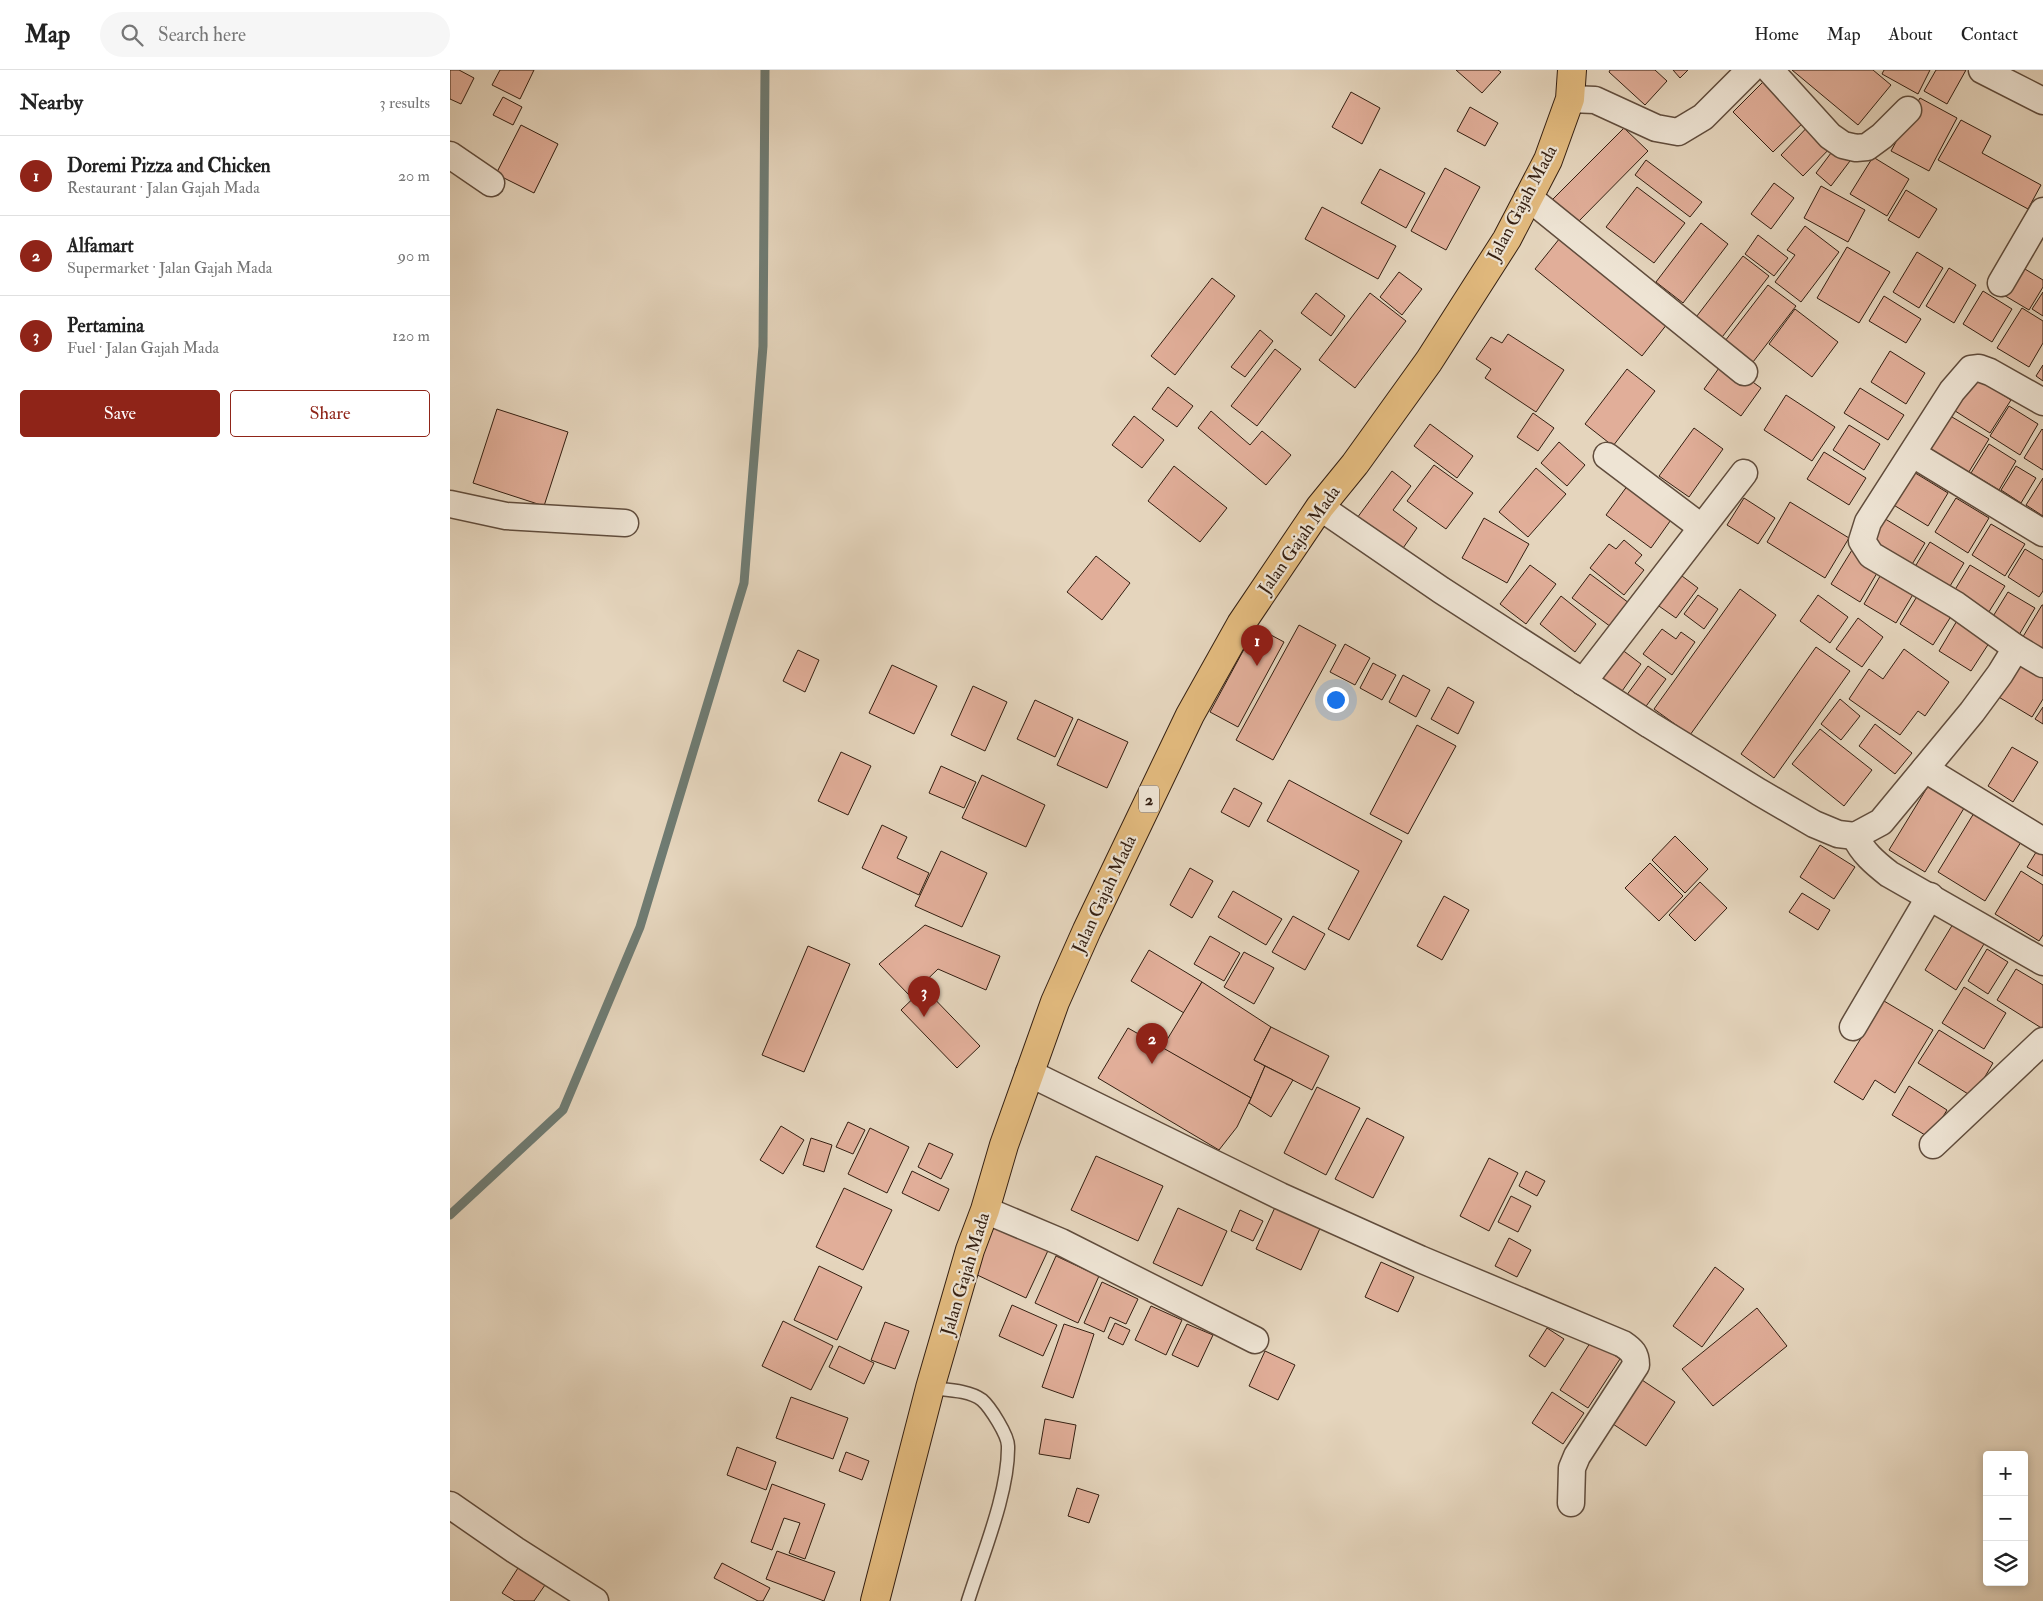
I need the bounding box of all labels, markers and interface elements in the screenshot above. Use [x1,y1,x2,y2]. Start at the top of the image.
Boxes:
search box [100,12,450,57]
text: Map [25,19,70,50]
icon: search [118,21,146,49]
text: Search here [158,23,246,47]
text: Home [1754,23,1799,46]
text: Map [1827,23,1861,46]
text: About [1889,23,1933,46]
text: Contact [1961,23,2018,46]
text: Nearby [20,89,83,116]
text: 3 results [379,93,430,113]
street label: Jalan Gajah Mada [1482,141,1563,266]
text: Doremi Pizza and Chicken [67,154,271,178]
text: 1 [33,166,39,186]
text: 20 m [398,166,430,186]
text: Restaurant · Jalan Gajah Mada [67,178,260,198]
text: Alfamart [67,234,134,258]
text: 2 [32,246,40,266]
text: 90 m [398,246,430,266]
text: Supermarket · Jalan Gajah Mada [67,258,272,278]
text: Pertamina [67,314,144,338]
text: 3 [33,326,39,346]
text: 120 m [392,326,430,346]
text: Fuel · Jalan Gajah Mada [67,338,219,358]
button: Save [20,390,220,437]
button: Share [230,390,430,437]
street label: Jalan Gajah Mada [1253,481,1346,600]
pin: 1 [1241,625,1273,666]
your location [1323,687,1349,713]
road number: 2 [1139,786,1159,812]
street label: Jalan Gajah Mada [1067,831,1142,958]
pin: 3 [908,976,940,1017]
pin: 2 [1136,1023,1168,1064]
street label: Jalan Gajah Mada [936,1209,995,1340]
map controls [1983,1451,2028,1586]
button: + [1983,1451,2028,1496]
button: − [1983,1496,2028,1541]
button: layers [1983,1541,2028,1586]

